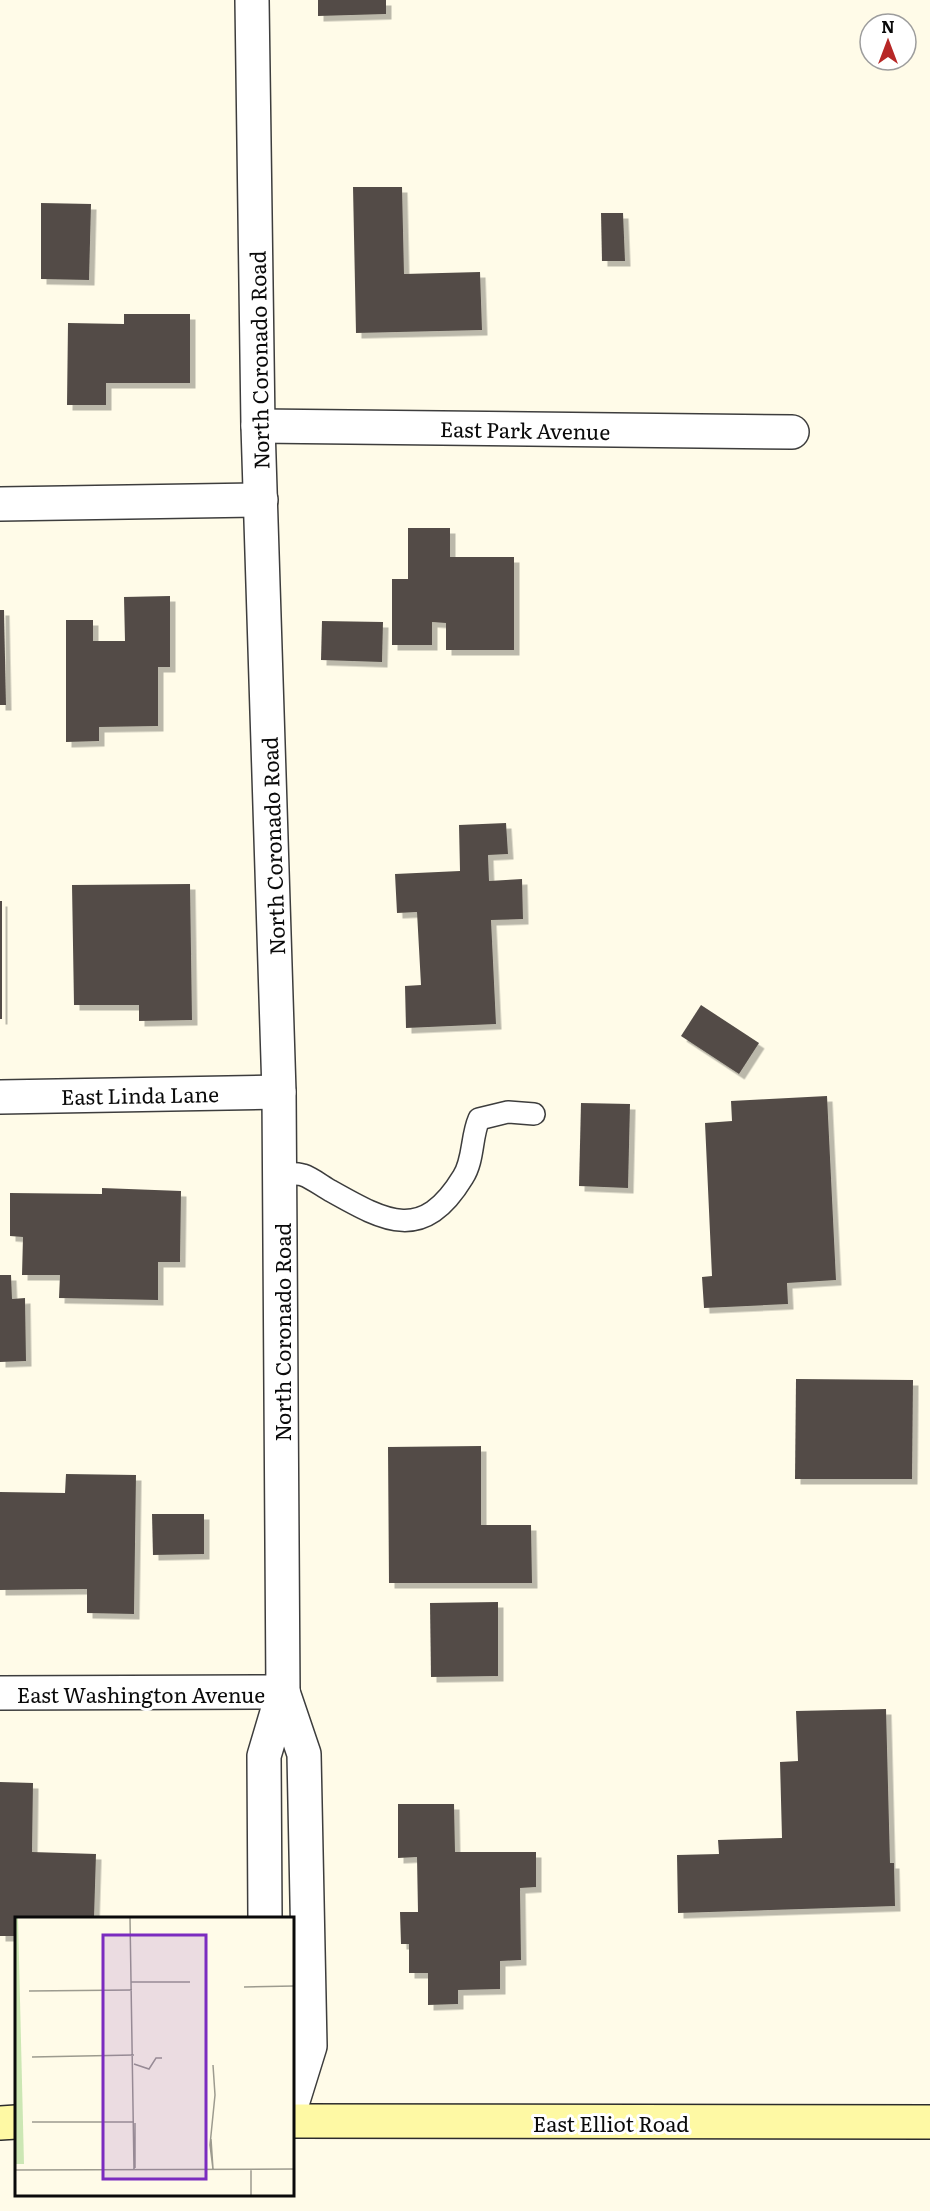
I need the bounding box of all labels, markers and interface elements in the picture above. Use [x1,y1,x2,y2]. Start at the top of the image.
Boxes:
north arrow [858,12,918,72]
text: N [881,14,895,38]
street label: North Coronado Road [241,250,275,470]
street label: East Park Avenue [440,412,611,446]
street label: North Coronado Road [253,736,291,956]
street label: East Linda Lane [61,1077,219,1111]
street label: North Coronado Road [266,1222,297,1441]
street label: East Washington Avenue [17,1678,265,1709]
inset map [15,1917,294,2196]
street label: East Elliot Road [533,2107,689,2138]

